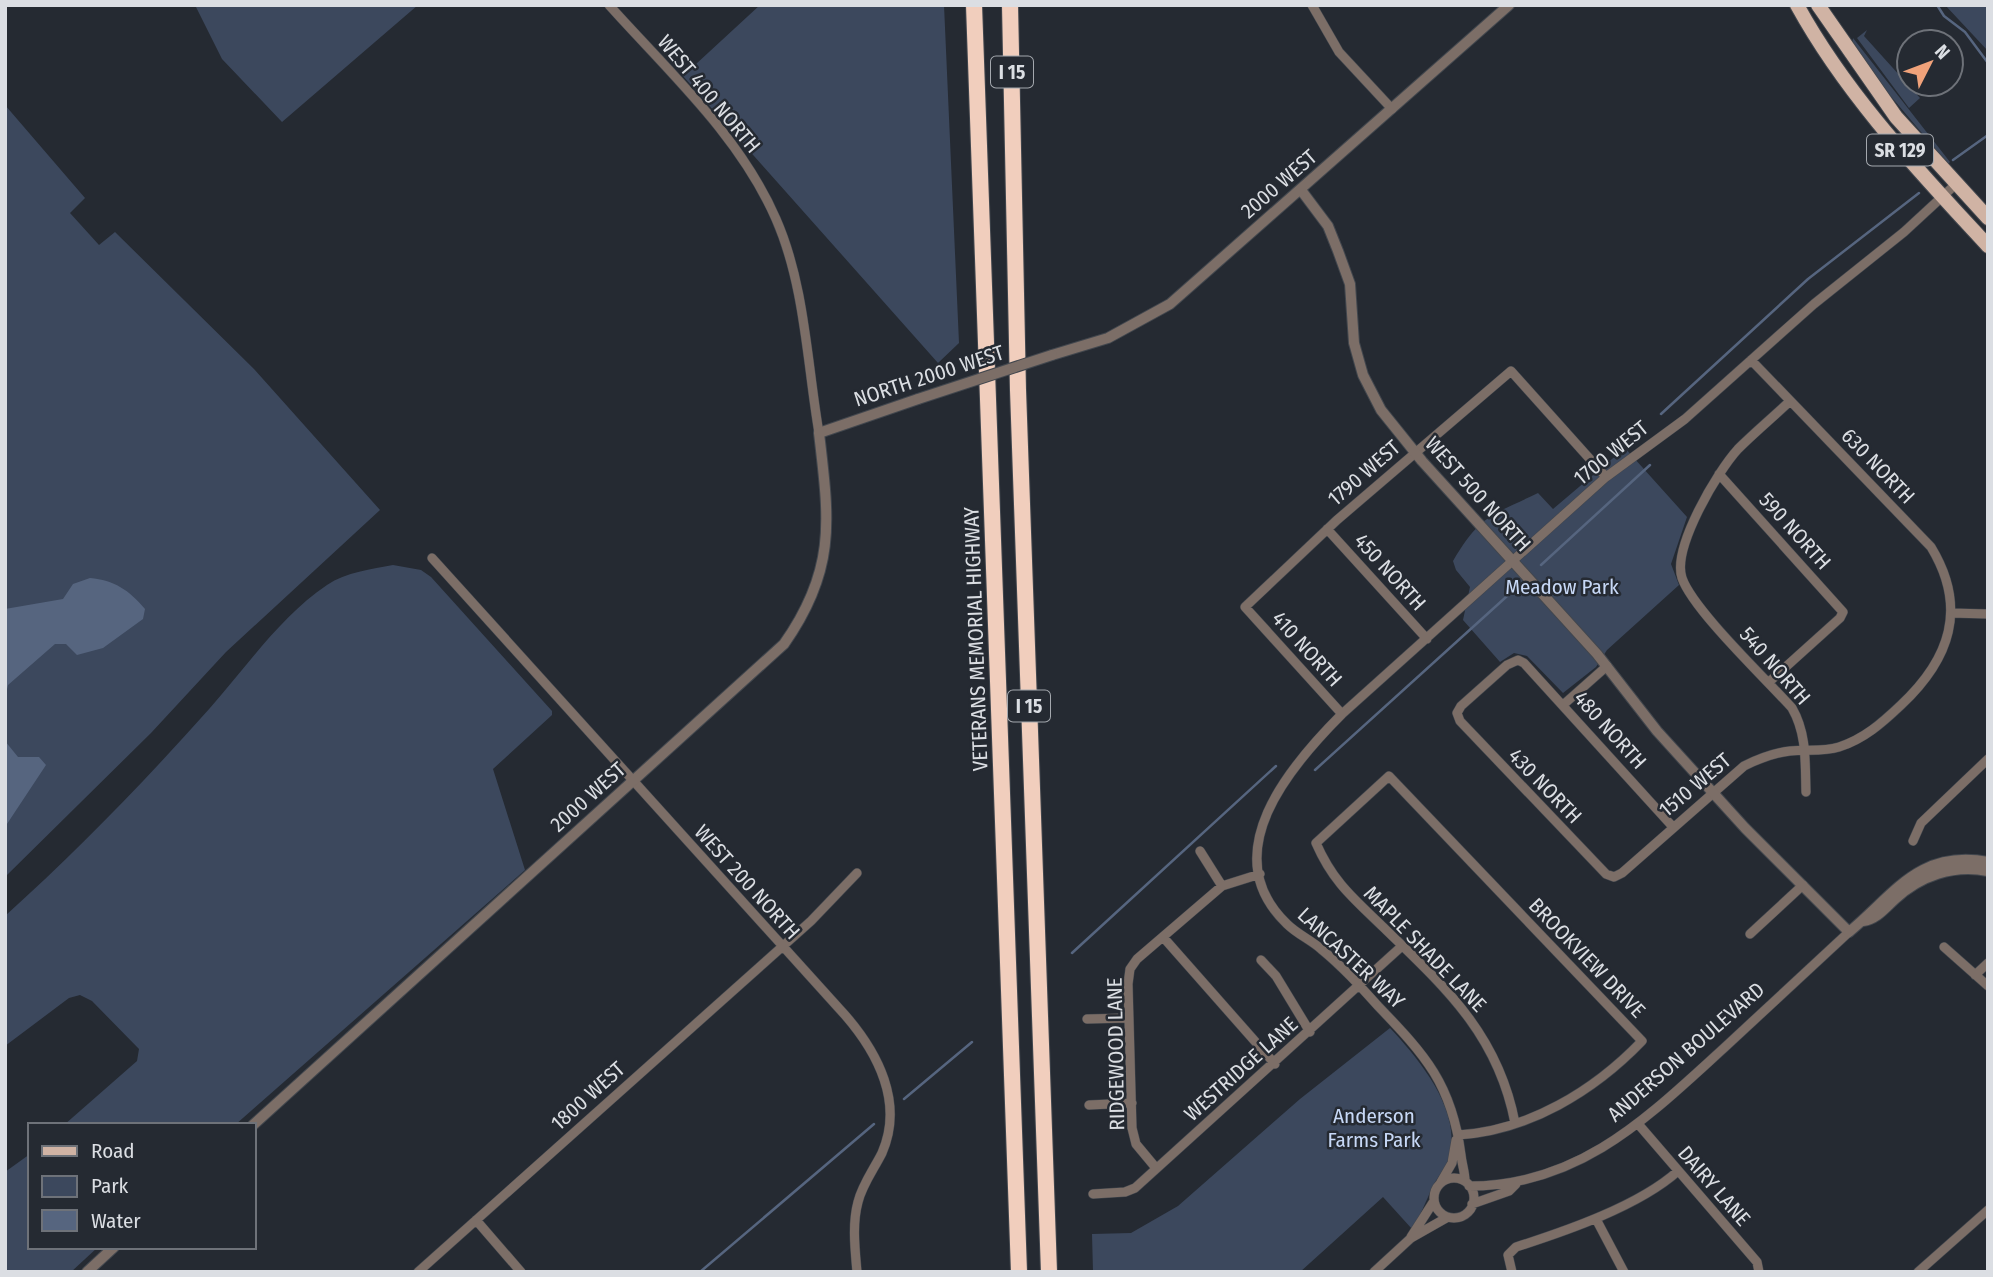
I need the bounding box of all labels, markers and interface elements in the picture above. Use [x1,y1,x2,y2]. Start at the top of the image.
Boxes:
north arrow [1895,28,1965,98]
street label: WEST 400 NORTH [652,30,766,158]
text: N [1930,40,1955,64]
road number: I 15 [991,57,1033,88]
road number: SR 129 [1867,134,1933,166]
street label: 2000 WEST [1236,144,1322,224]
street label: NORTH 2000 WEST [851,339,1008,413]
street label: 1700 WEST [1568,415,1654,491]
street label: 630 NORTH [1836,423,1920,509]
street label: WEST 500 NORTH [1420,431,1536,557]
street label: 1790 WEST [1322,434,1406,512]
street label: 590 NORTH [1754,487,1836,575]
street label: VETERANS MEMORIAL HIGHWAY [958,506,994,772]
street label: 450 NORTH [1349,528,1431,616]
park label: Meadow Park [1505,574,1619,600]
street label: 410 NORTH [1266,606,1348,692]
street label: 540 NORTH [1734,622,1816,710]
street label: 480 NORTH [1568,686,1652,774]
road number: I 15 [1008,691,1050,722]
street label: 430 NORTH [1503,743,1587,829]
street label: 1510 WEST [1654,747,1736,823]
street label: 2000 WEST [545,756,631,837]
street label: WEST 200 NORTH [689,819,805,945]
street label: MAPLE SHADE LANE [1358,881,1492,1018]
street label: BROOKVIEW DRIVE [1523,893,1651,1023]
street label: LANCASTER WAY [1292,902,1410,1015]
street label: RIDGEWOOD LANE [1102,977,1130,1131]
street label: ANDERSON BOULEVARD [1602,977,1770,1127]
street label: WESTRIDGE LANE [1179,1011,1303,1127]
street label: 1800 WEST [546,1056,631,1136]
park label: Anderson Farms Park [1328,1103,1421,1153]
legend [28,1123,256,1249]
text: Road [91,1138,135,1164]
street label: DAIRY LANE [1672,1141,1756,1232]
text: Park [91,1173,129,1199]
text: Water [91,1208,141,1234]

